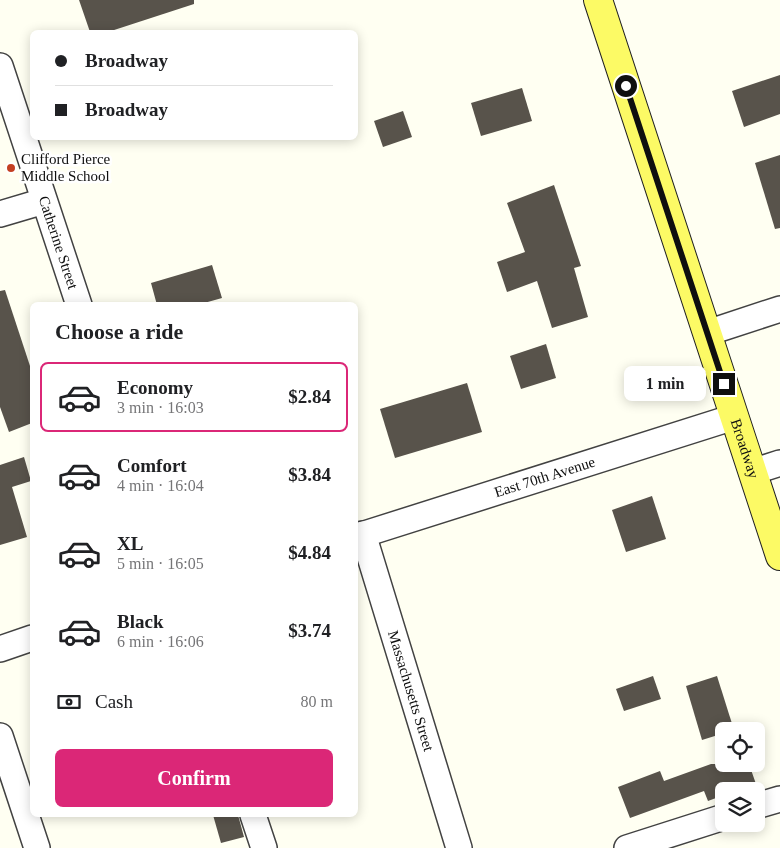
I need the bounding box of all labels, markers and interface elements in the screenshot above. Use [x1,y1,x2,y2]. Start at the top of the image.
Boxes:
text: Broadway [85,50,168,71]
route start [615,75,637,97]
text: Broadway [85,99,168,120]
place label: Clifford Pierce Middle School [21,151,111,184]
marker: Clifford Pierce Middle School [5,162,17,174]
street label: Catherine Street [36,194,81,292]
text: Choose a ride [55,319,183,344]
callout: 1 min [624,366,706,402]
route end [713,373,735,395]
icon: car [57,375,102,420]
text: 1 min [646,375,684,392]
text: Economy [117,377,193,398]
text: $2.84 [288,386,331,407]
text: 3 min · 16:03 [117,399,204,416]
street label: Broadway [728,417,762,481]
icon: car [57,453,102,498]
street label: East 70th Avenue [492,453,597,500]
text: Comfort [117,455,187,476]
text: $3.84 [288,464,331,485]
text: 4 min · 16:04 [117,477,204,494]
icon: car [57,531,102,576]
text: XL [117,533,143,554]
text: $4.84 [288,542,331,563]
text: 5 min · 16:05 [117,555,204,572]
icon: car [57,609,102,654]
text: Black [117,611,163,632]
text: $3.74 [288,620,331,641]
street label: Massachusetts Street [385,628,437,754]
text: 6 min · 16:06 [117,633,204,650]
icon: cash [55,688,83,716]
text: Cash [95,691,133,712]
text: 80 m [301,693,333,710]
map controls [715,722,765,832]
button: locate [715,722,765,772]
button: Confirm [55,749,333,807]
button: layers [715,782,765,832]

